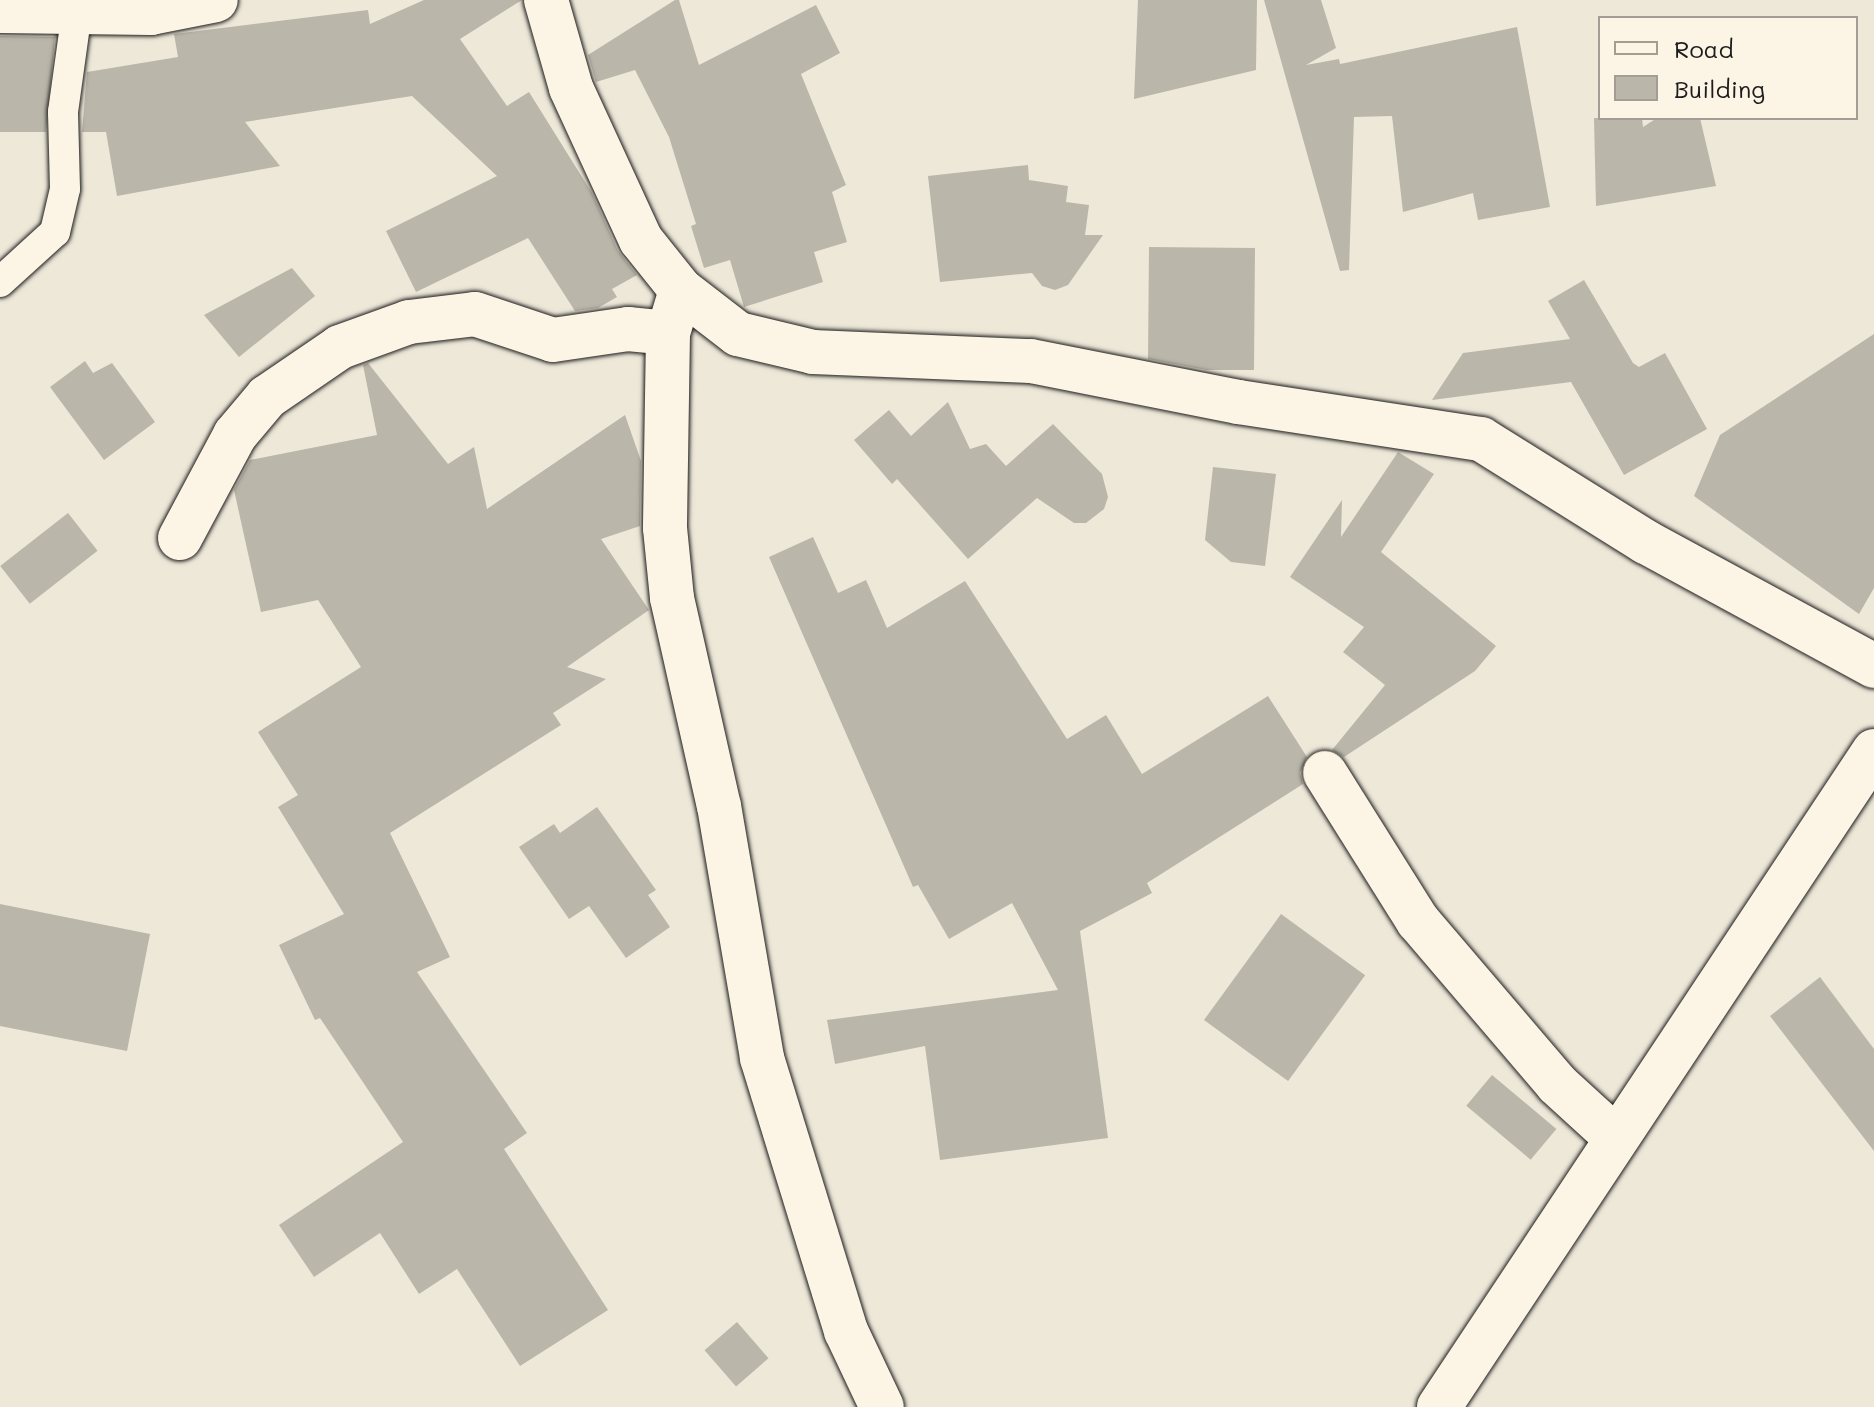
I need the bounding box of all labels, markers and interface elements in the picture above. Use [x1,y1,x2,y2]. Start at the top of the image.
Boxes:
legend [1598,16,1858,120]
text: Road [1674,33,1734,64]
text: Building [1674,73,1765,104]

